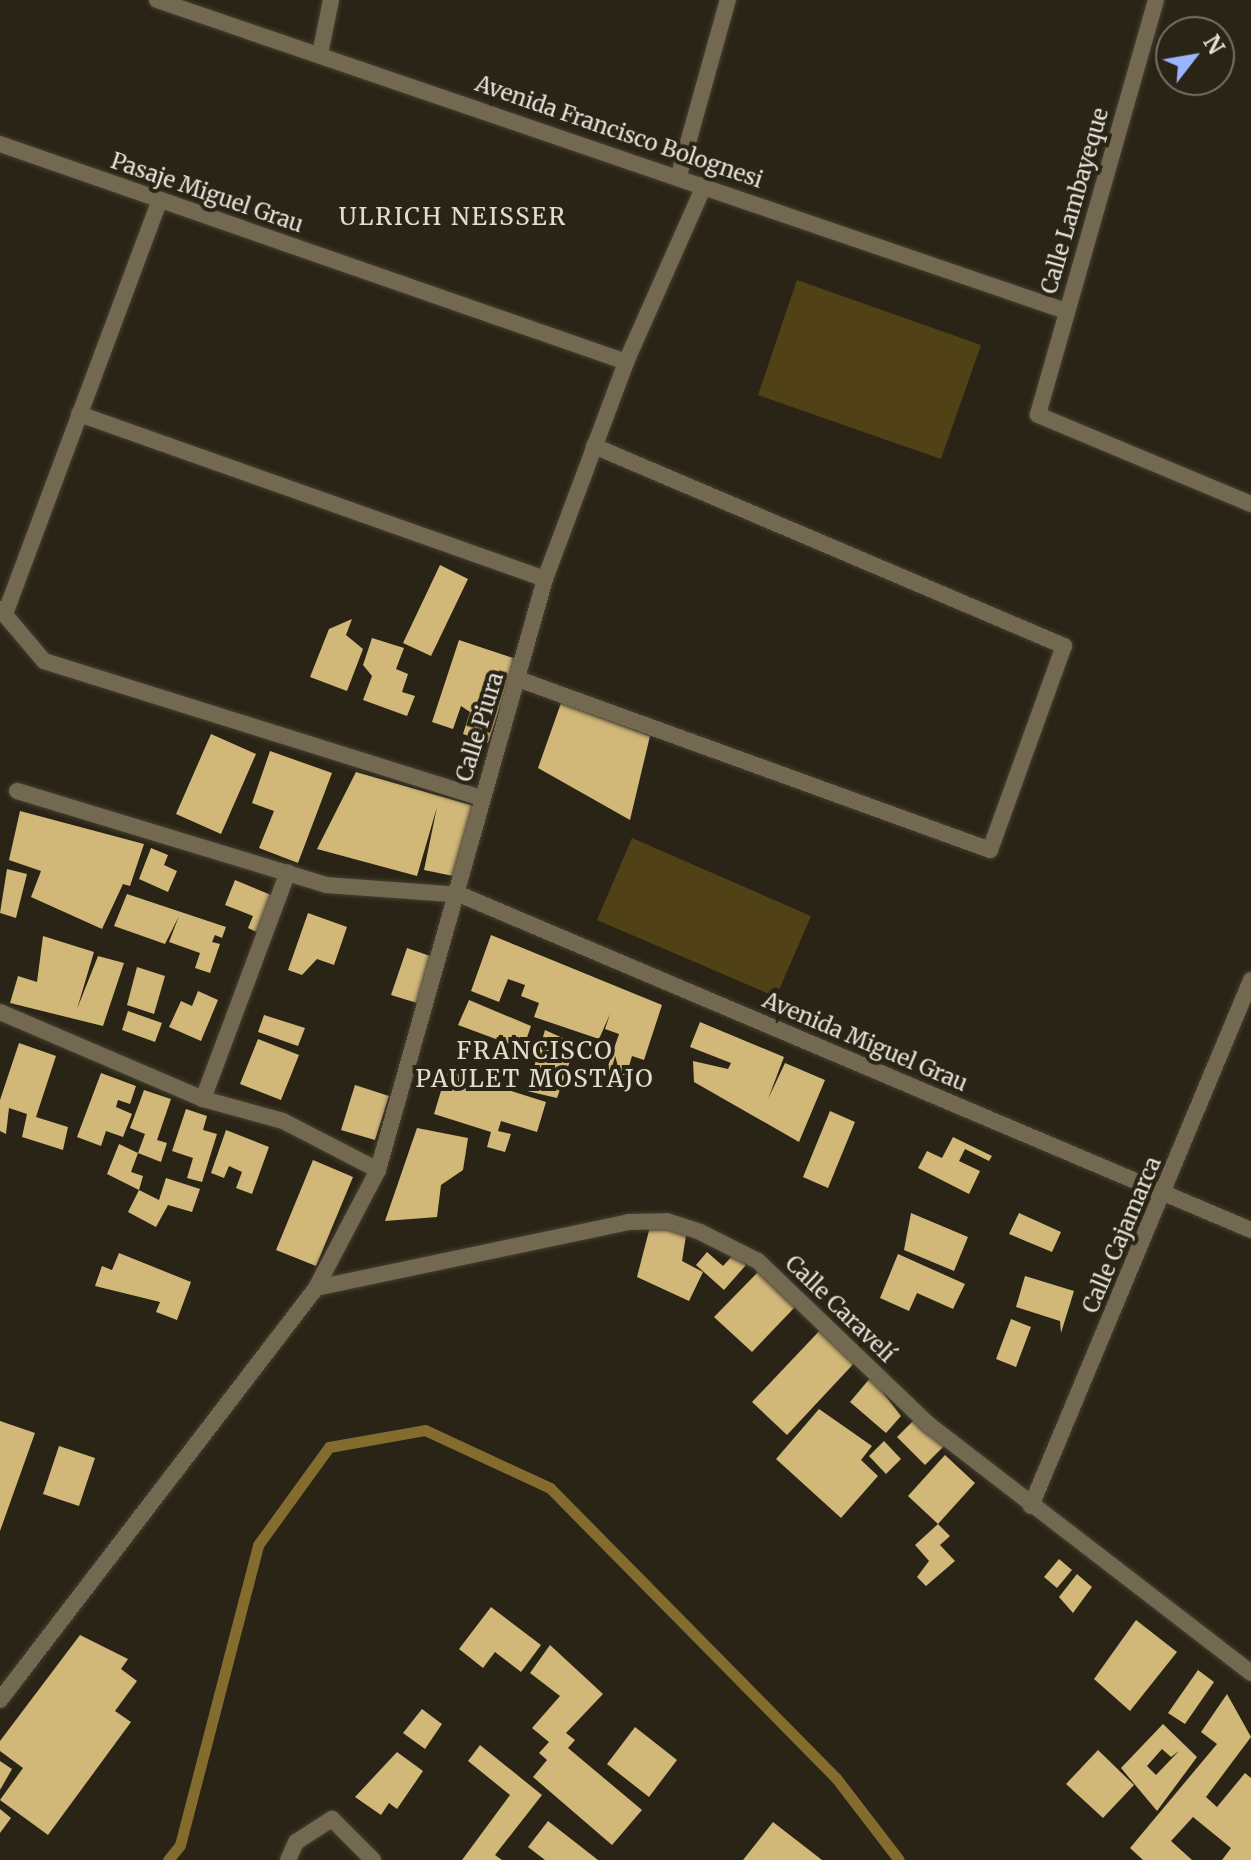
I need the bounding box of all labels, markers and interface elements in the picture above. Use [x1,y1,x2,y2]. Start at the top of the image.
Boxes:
north arrow [1155,16,1235,96]
text: N [1197,30,1230,59]
street label: Avenida Francisco Bolognesi [472,70,766,194]
street label: Calle Lambayeque [1036,105,1114,297]
street label: Pasaje Miguel Grau [107,148,307,238]
district label: ULRICH NEISSER [339,203,567,231]
street label: Calle Piura [451,669,509,785]
street label: Avenida Miguel Grau [759,987,971,1097]
district label: FRANCISCO PAULET MOSTAJO [415,1037,655,1093]
street label: Calle Cajamarca [1077,1153,1167,1317]
street label: Calle Caravelí [780,1250,900,1368]

